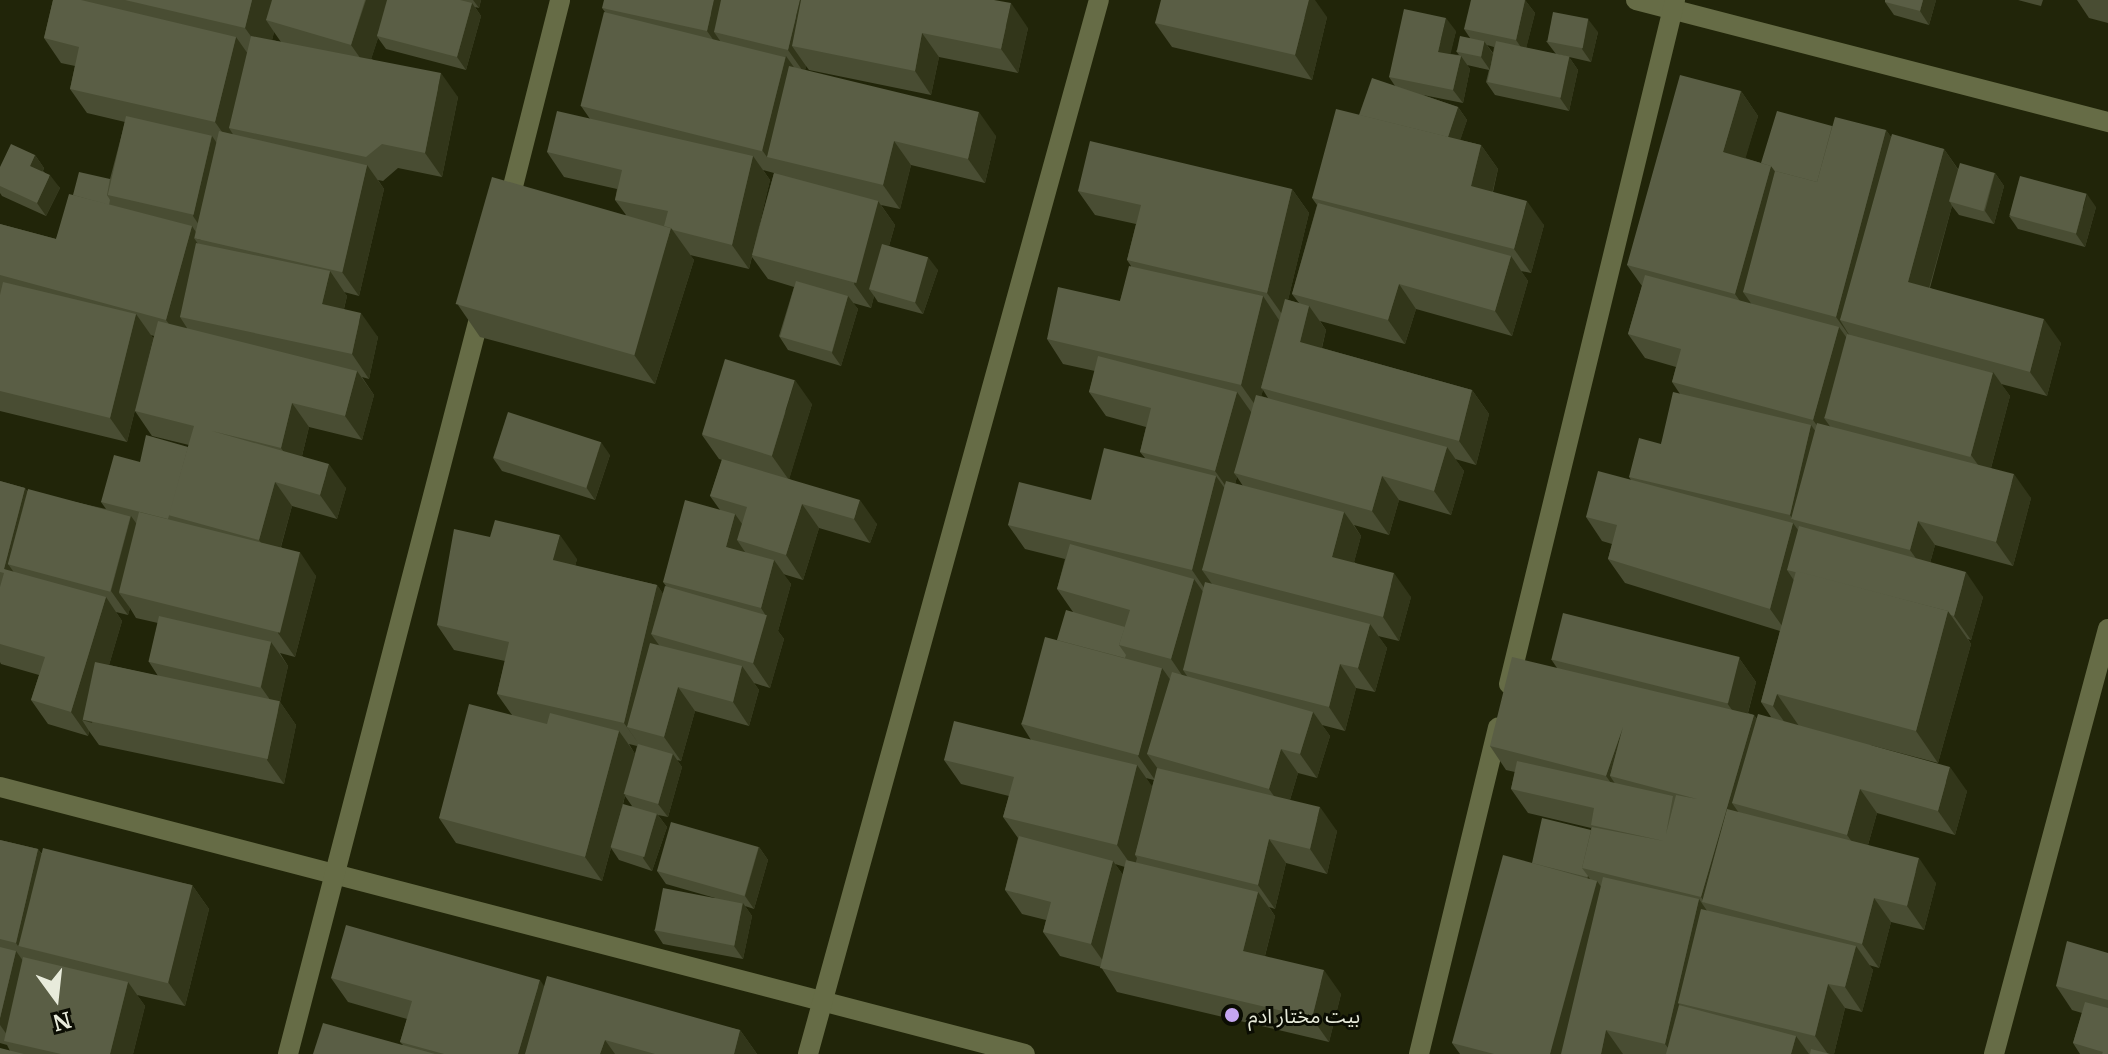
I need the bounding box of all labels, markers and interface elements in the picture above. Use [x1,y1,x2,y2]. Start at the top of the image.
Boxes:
north arrow [16,958,96,1038]
place label: بيت مختار ادم [1248,1003,1360,1027]
text: N [50,1005,74,1037]
marker: بيت مختار ادم [1223,1006,1241,1024]

